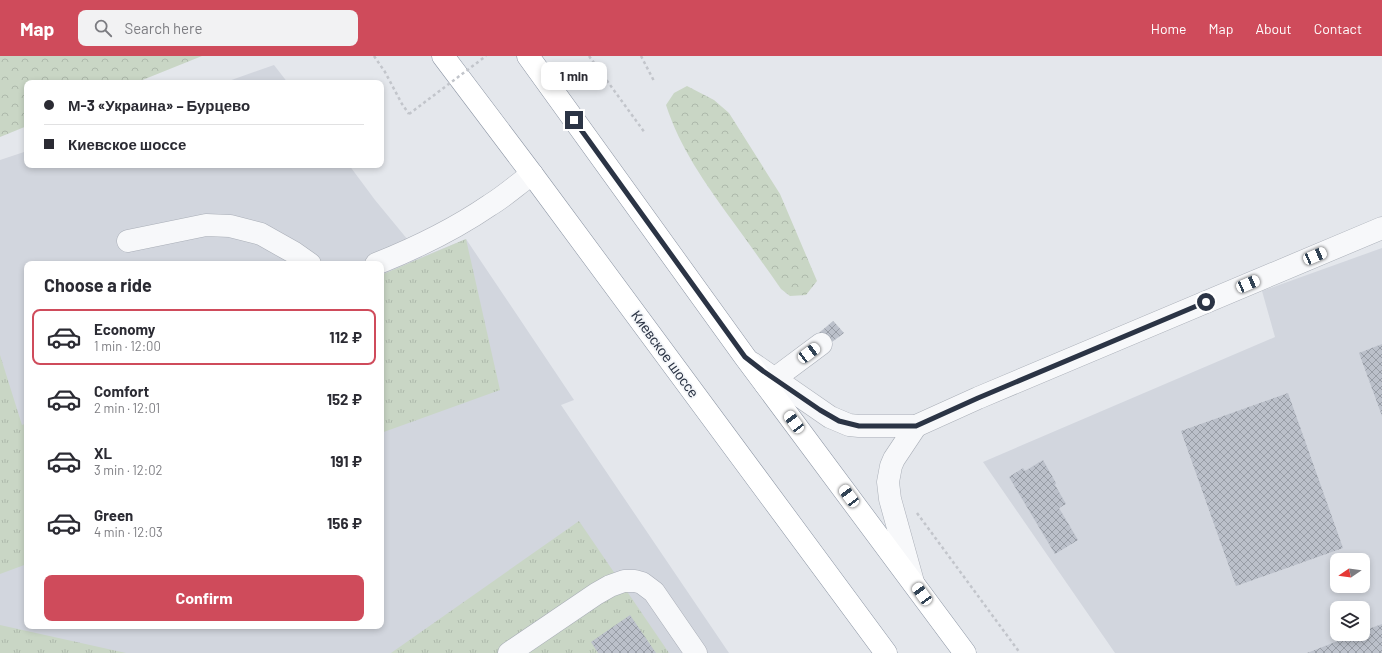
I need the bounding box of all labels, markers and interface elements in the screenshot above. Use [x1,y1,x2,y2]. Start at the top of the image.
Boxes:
search box [78,10,358,46]
text: Map [20,17,54,40]
icon: search [92,17,114,39]
text: Search here [124,19,202,37]
text: Home [1151,20,1187,37]
text: Map [1209,20,1233,37]
text: About [1255,20,1292,37]
text: Contact [1314,20,1362,37]
callout: 1 min [541,62,607,90]
text: 1 min [560,68,588,84]
text: М-3 «Украина» – Бурцево [68,96,250,114]
route end [565,111,583,129]
text: Киевское шоссе [68,135,186,153]
car [1302,246,1328,266]
text: Choose a ride [44,274,152,296]
car [1235,274,1261,294]
route start [1197,293,1215,311]
street label: Киевское шоссе [628,307,703,401]
icon: car [46,319,82,355]
text: Economy [94,320,155,338]
text: 112 ₽ [329,328,362,346]
text: 1 min · 12:00 [94,338,161,354]
car [796,341,822,365]
icon: car [46,381,82,417]
text: Comfort [94,382,149,400]
text: 152 ₽ [327,390,362,408]
text: 2 min · 12:01 [94,400,160,416]
car [782,409,806,435]
icon: car [46,443,82,479]
text: XL [94,444,112,462]
text: 191 ₽ [330,452,362,470]
text: 3 min · 12:02 [94,462,163,478]
car [837,483,861,509]
icon: car [46,505,82,541]
text: Green [94,506,133,524]
text: 156 ₽ [327,514,362,532]
text: 4 min · 12:03 [94,524,163,540]
north arrow [1330,553,1370,593]
map controls [1330,553,1370,641]
button: Confirm [44,575,364,621]
car [910,581,934,607]
button: layers [1330,601,1370,641]

